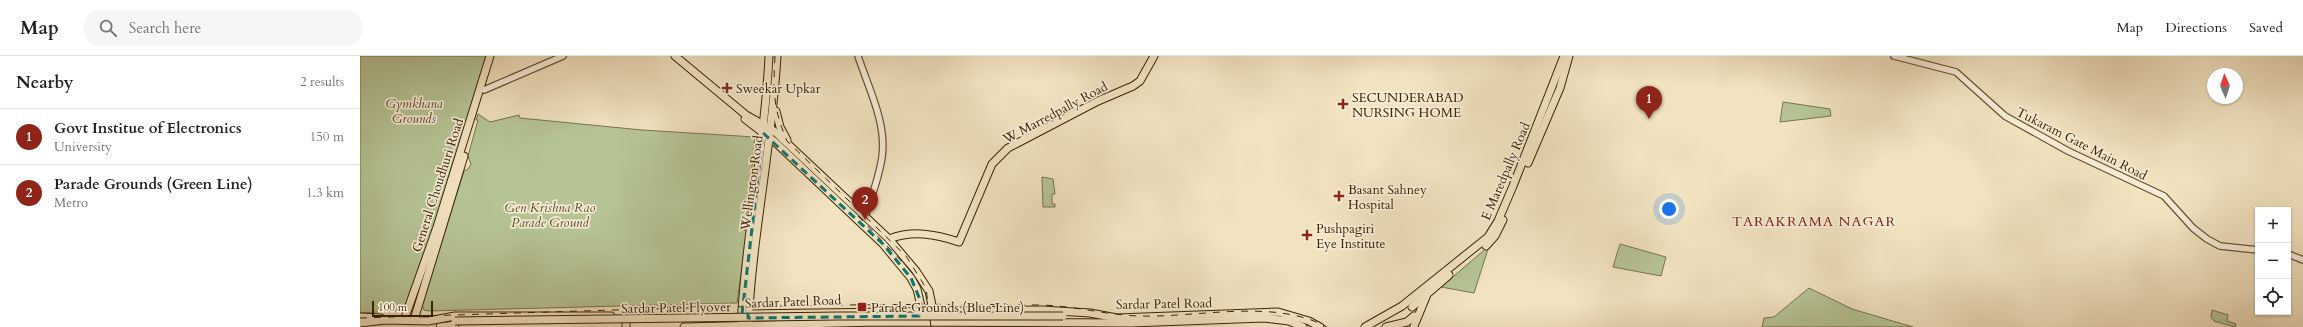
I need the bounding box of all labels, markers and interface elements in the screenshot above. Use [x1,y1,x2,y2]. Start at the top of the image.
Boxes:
search box [83,10,363,46]
text: Map [20,15,59,41]
icon: search [97,17,119,39]
text: Search here [129,18,201,38]
text: Map [2117,18,2143,37]
text: Directions [2165,18,2227,37]
text: Saved [2249,18,2283,37]
north arrow [2207,68,2243,104]
text: Nearby [16,71,73,94]
text: 2 results [300,73,344,91]
street label: W Marredpally Road [999,78,1111,149]
place label: Sweekar Upkar [736,80,821,98]
marker: Sweekar Upkar [721,82,733,94]
pin: 1 [1636,86,1662,119]
place label: SECUNDERABAD NURSING HOME [1352,89,1464,122]
park label: Gymkhana Grounds [385,95,443,128]
marker: SECUNDERABAD NURSING HOME [1337,98,1349,110]
street label: Tukaram Gate Main Road [2013,103,2150,185]
street label: General Choudhuri Road [408,116,468,254]
text: Govt Institue of Electronics [54,118,242,138]
street label: E Maredpally Road [1477,119,1535,223]
text: 1 [26,128,32,146]
text: 150 m [310,128,344,146]
street label: Wellington Road [736,134,768,233]
text: University [54,138,112,156]
text: Parade Grounds (Green Line) [54,174,253,194]
place label: Basant Sahney Hospital [1348,181,1427,214]
text: 2 [26,184,32,202]
text: 1.3 km [306,184,344,202]
pin: 2 [852,187,878,220]
marker: Basant Sahney Hospital [1333,190,1345,202]
text: Metro [54,194,88,212]
park label: Gen Krishna Rao Parade Ground [505,199,595,232]
your location [1659,199,1679,219]
map controls [2255,207,2291,315]
button: + [2255,207,2291,243]
district label: TARAKRAMA NAGAR [1732,212,1896,231]
place label: Pushpagiri Eye Institute [1316,220,1386,253]
marker: Pushpagiri Eye Institute [1301,229,1313,241]
button: − [2255,243,2291,279]
button: locate [2255,279,2291,315]
street label: Sardar Patel Road [745,291,842,313]
street label: Sardar Patel Road [1116,294,1212,314]
street label: Sardar Patel Flyover [621,298,731,318]
scale bar [372,299,433,318]
place label: Parade Grounds (Blue Line) [871,299,1024,317]
text: 100 m [378,300,407,315]
marker: Parade Grounds (Blue Line) [856,301,868,313]

